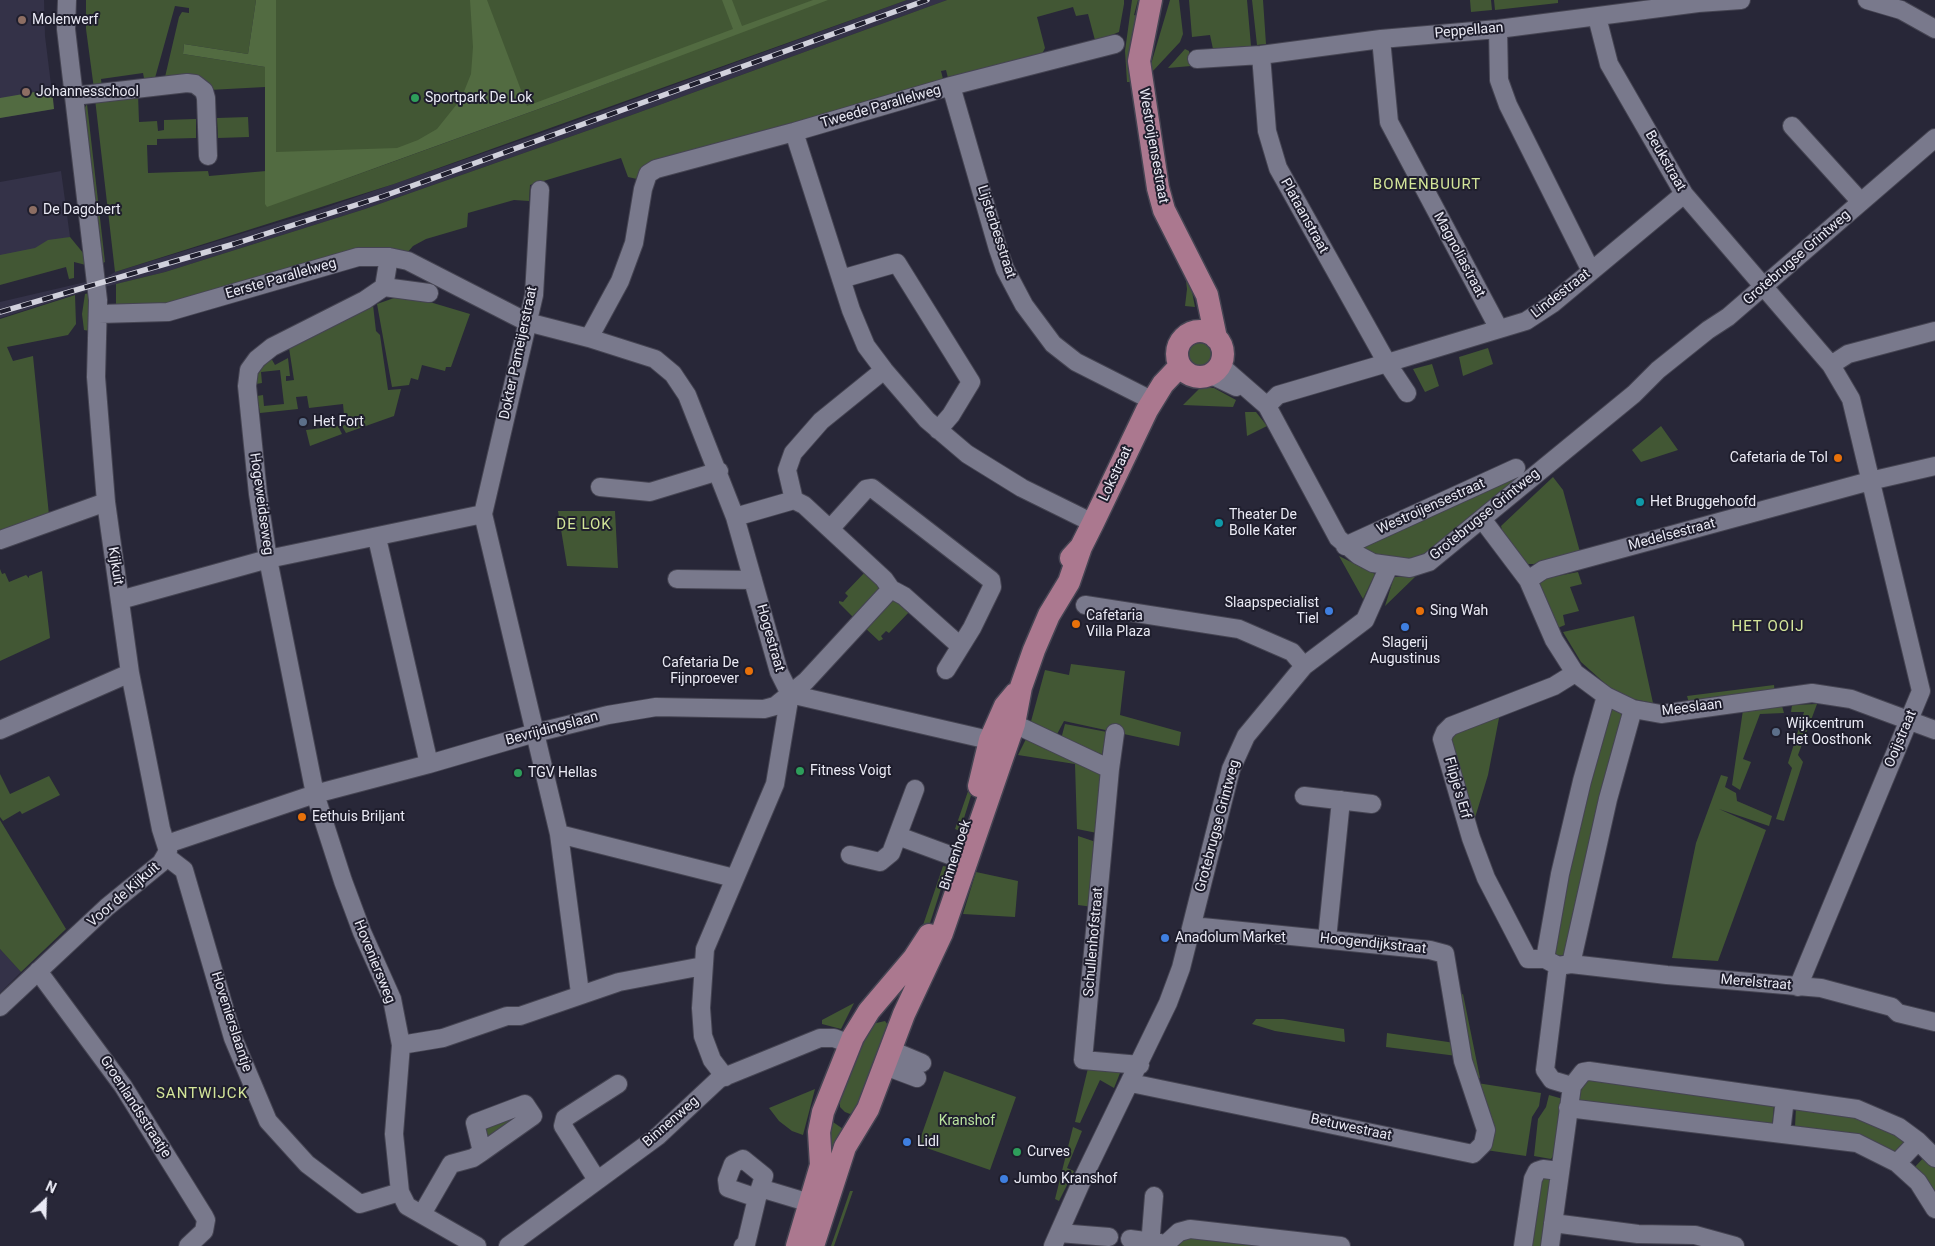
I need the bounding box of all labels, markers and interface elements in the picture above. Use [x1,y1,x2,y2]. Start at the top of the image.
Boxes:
place label: Molenwerf [32,12,98,28]
marker: Molenwerf [16,14,28,26]
street label: Peppellaan [1434,20,1504,42]
street label: Tweede Parallelweg [819,82,943,132]
place label: Johannesschool [36,84,139,100]
marker: Johannesschool [20,86,32,98]
street label: Westroijensestraat [1135,87,1171,205]
place label: Sportpark De Lok [425,90,532,106]
marker: Sportpark De Lok [409,92,421,104]
street label: Beukstraat [1641,128,1689,194]
street label: Plataanstraat [1276,175,1332,257]
district label: BOMENBUURT [1372,176,1482,194]
street label: Lijsterbesstraat [973,183,1019,281]
place label: De Dagobert [43,202,121,218]
marker: De Dagobert [27,204,39,216]
street label: Grotebrugse Grintweg [1740,207,1854,309]
street label: Magnoliastraat [1430,210,1488,300]
street label: Eerste Parallelweg [224,255,338,303]
street label: Lindestraat [1528,266,1594,322]
street label: Dokter Pameijerstraat [497,285,541,421]
place label: Het Fort [313,414,364,430]
marker: Het Fort [297,416,309,428]
street label: Lokstraat [1096,444,1136,504]
place label: Cafetaria de Tol [1730,450,1828,466]
street label: Hogeweidseweg [246,452,276,556]
marker: Cafetaria de Tol [1832,452,1844,464]
street label: Grotebrugse Grintweg [1427,466,1543,564]
street label: Westroijensestraat [1374,476,1488,538]
place label: Het Bruggehoofd [1650,494,1756,510]
marker: Het Bruggehoofd [1634,496,1646,508]
place label: Theater De Bolle Kater [1229,507,1297,540]
street label: Medelsestraat [1627,515,1717,555]
district label: DE LOK [556,516,612,534]
marker: Theater De Bolle Kater [1213,517,1225,529]
street label: Kijkuit [104,546,126,586]
place label: Slaapspecialist Tiel [1225,595,1319,628]
street label: Hogestraat [752,602,788,674]
place label: Sing Wah [1430,603,1488,619]
marker: Slaapspecialist Tiel [1323,605,1335,617]
marker: Sing Wah [1414,605,1426,617]
place label: Cafetaria Villa Plaza [1086,608,1151,640]
marker: Cafetaria Villa Plaza [1070,618,1082,630]
district label: HET OOIJ [1730,618,1806,636]
marker: Slagerij Augustinus [1399,621,1411,633]
place label: Slagerij Augustinus [1370,635,1440,668]
place label: Cafetaria De Fijnproever [662,655,739,688]
marker: Cafetaria De Fijnproever [743,665,755,677]
street label: Meeslaan [1661,696,1723,720]
street label: Ooijstraat [1881,708,1921,770]
street label: Bevrijdingslaan [504,709,600,749]
place label: Wijkcentrum Het Oosthonk [1786,716,1871,749]
marker: Wijkcentrum Het Oosthonk [1770,726,1782,738]
street label: Flipje's Erf [1440,755,1474,821]
street label: Grotebrugse Grintweg [1192,758,1244,894]
place label: Fitness Voigt [810,763,891,779]
place label: TGV Hellas [528,765,597,781]
marker: Fitness Voigt [794,765,806,777]
marker: TGV Hellas [512,767,524,779]
place label: Eethuis Briljant [312,809,405,825]
marker: Eethuis Briljant [296,811,308,823]
street label: Binnenhoek [937,818,975,892]
street label: Voor de Kijkuit [85,859,163,931]
street label: Schullenhofstraat [1081,887,1107,997]
street label: Hoveniersweg [350,918,398,1006]
place label: Anadolum Market [1175,930,1286,946]
street label: Hoogendijkstraat [1319,930,1427,958]
marker: Anadolum Market [1159,932,1171,944]
street label: Hovenierslaantje [207,970,255,1074]
street label: Merelstraat [1720,972,1792,994]
street label: Groenlandsstraatje [96,1053,174,1161]
district label: SANTWIJCK [155,1085,249,1103]
street label: Binnenweg [640,1093,702,1151]
street label: Betuwestraat [1309,1111,1393,1145]
park label: Kranshof [939,1113,995,1129]
place label: Lidl [917,1134,939,1150]
marker: Lidl [901,1136,913,1148]
place label: Curves [1027,1144,1070,1160]
marker: Curves [1011,1146,1023,1158]
place label: Jumbo Kranshof [1014,1171,1117,1187]
marker: Jumbo Kranshof [998,1173,1010,1185]
north arrow [20,1176,70,1226]
text: N [43,1178,59,1197]

